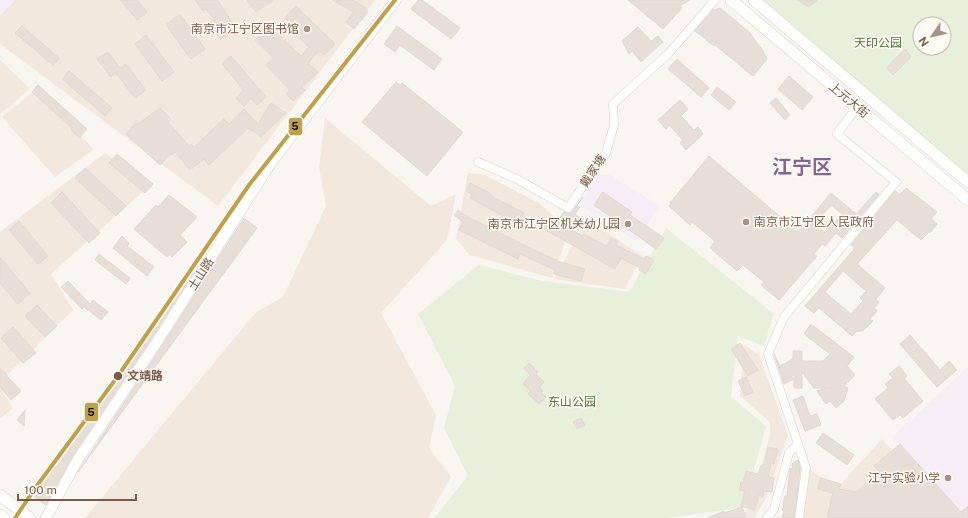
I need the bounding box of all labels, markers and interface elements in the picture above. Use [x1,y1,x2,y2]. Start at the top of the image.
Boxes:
north arrow [912,16,952,56]
place label: 南京市江宁区图书馆 [191,22,299,36]
marker: 南京市江宁区图书馆 [302,24,312,34]
text: N [916,35,931,49]
park label: 天印公园 [854,36,902,50]
street label: 上元大街 [826,79,872,121]
line badge: 5 [288,117,303,136]
text: 5 [291,120,299,132]
street label: 戴家塘 [577,152,609,190]
district label: 江宁区 [772,155,832,179]
place label: 南京市江宁区人民政府 [754,215,874,229]
place label: 南京市江宁区机关幼儿园 [488,217,620,231]
marker: 南京市江宁区人民政府 [741,217,751,227]
marker: 南京市江宁区机关幼儿园 [623,219,633,229]
street label: 土山路 [185,255,217,293]
place label: 文靖路 [127,369,163,383]
marker: 文靖路 [112,370,124,382]
park label: 东山公园 [548,395,596,409]
line badge: 5 [84,402,99,422]
text: 5 [87,406,95,418]
place label: 江宁实验小学 [868,471,940,485]
marker: 江宁实验小学 [943,473,953,483]
scale bar [18,476,136,502]
text: 100 m [24,483,57,497]

